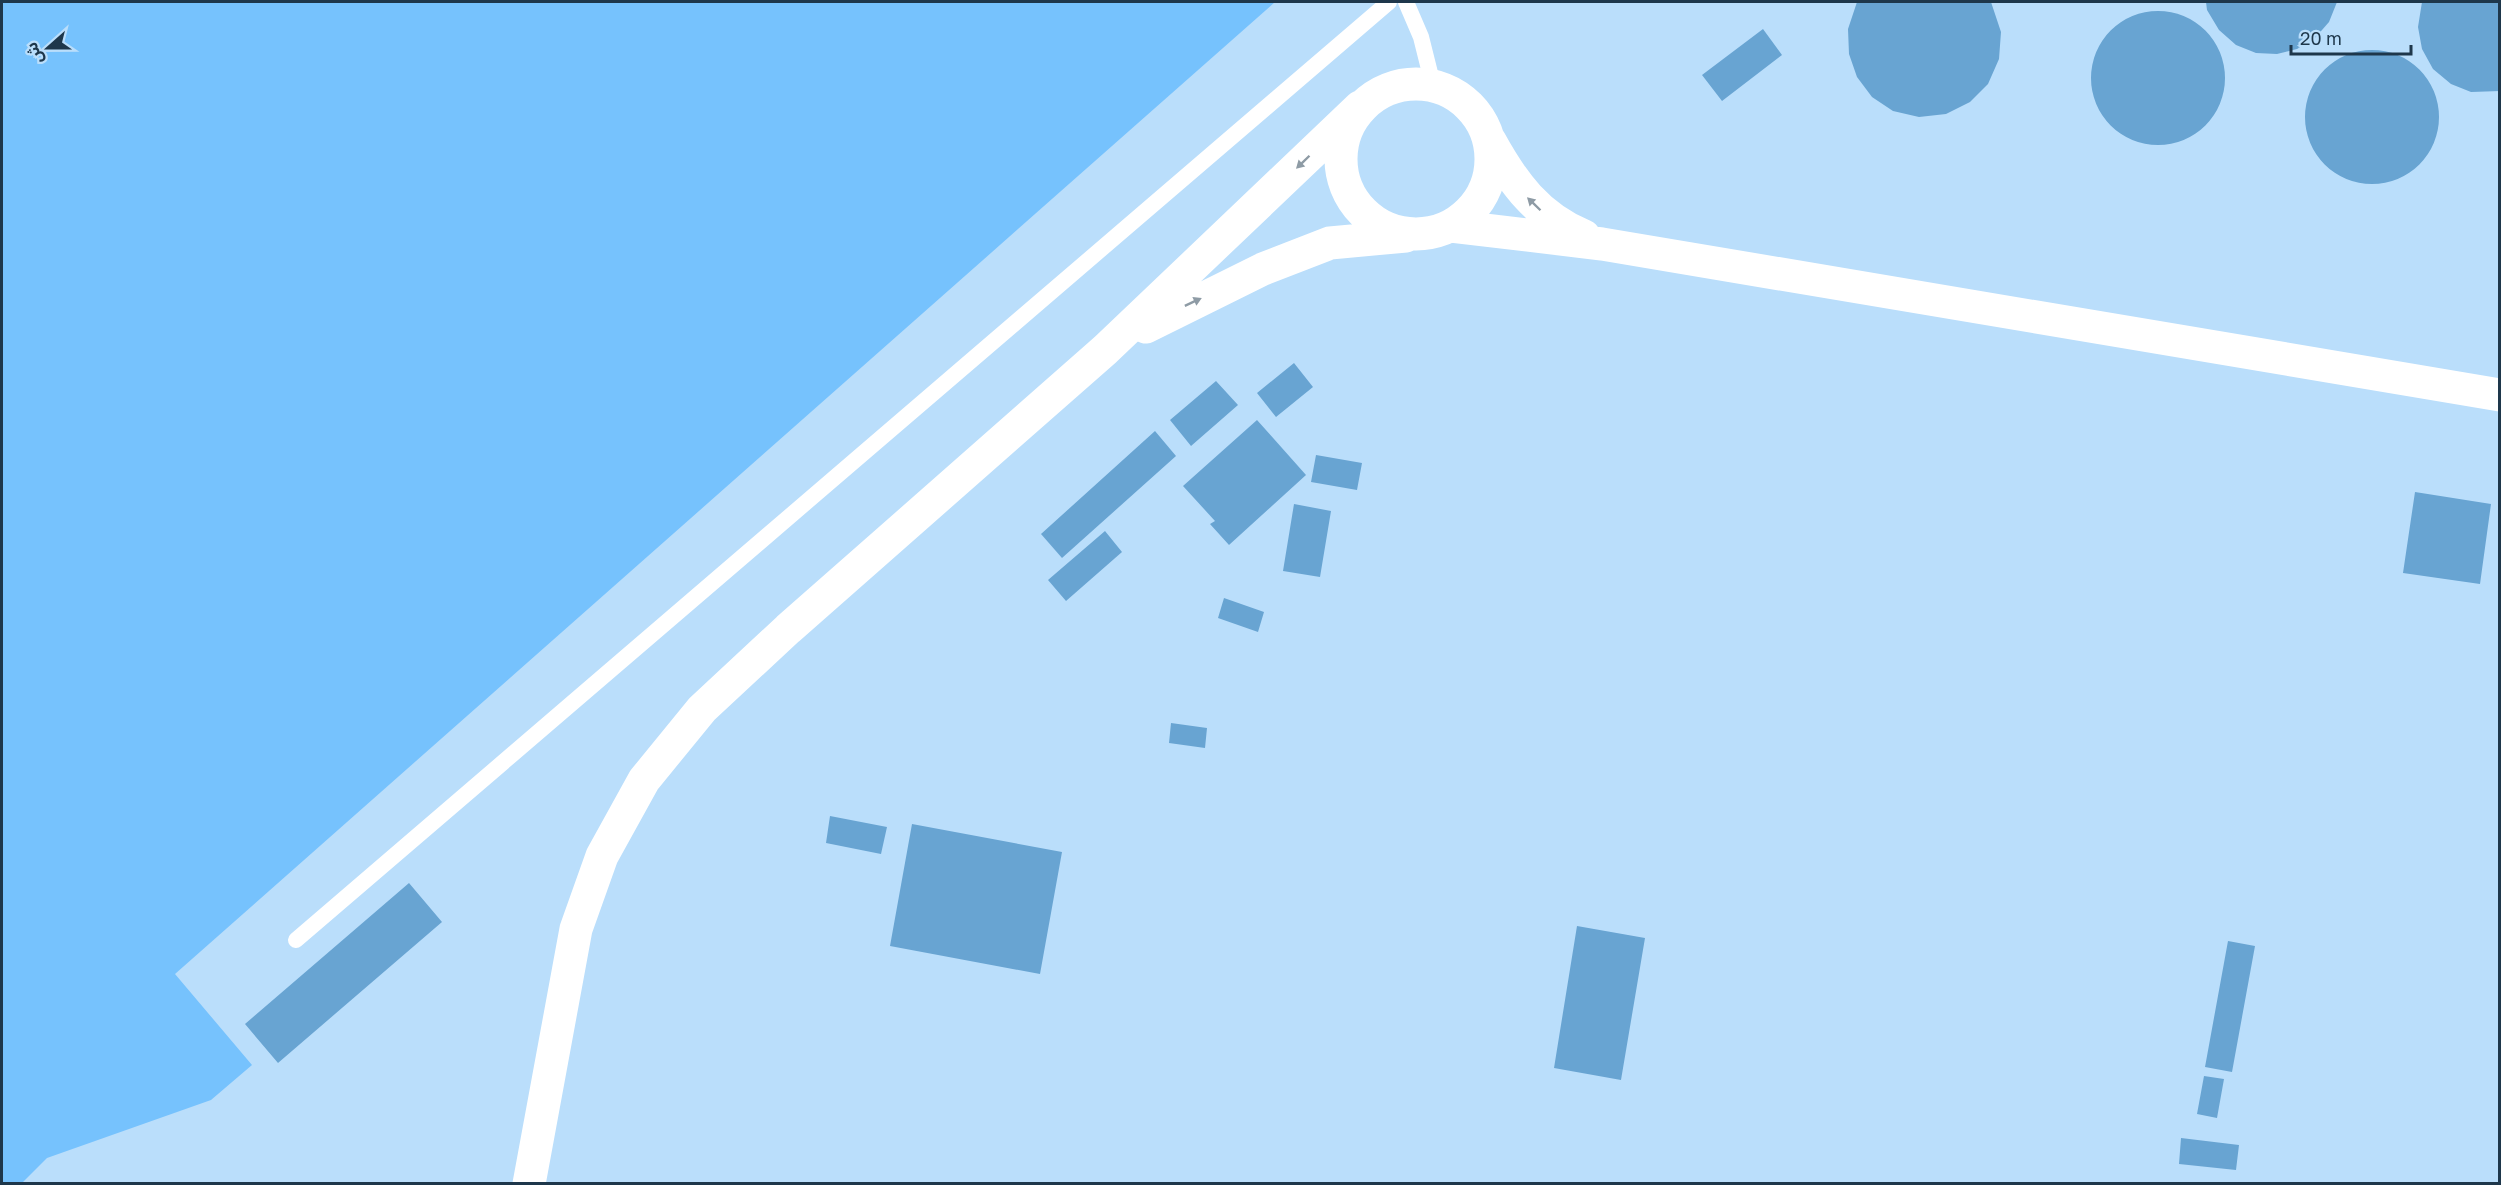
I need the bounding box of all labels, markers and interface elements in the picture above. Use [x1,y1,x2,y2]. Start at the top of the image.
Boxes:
north arrow [18,18,78,78]
scale bar [2291,18,2411,56]
text: 20 m [2300,27,2342,49]
text: ش [21,39,47,67]
one-way arrow [1295,155,1310,169]
one-way arrow [1526,197,1541,211]
one-way arrow [1185,297,1202,306]

